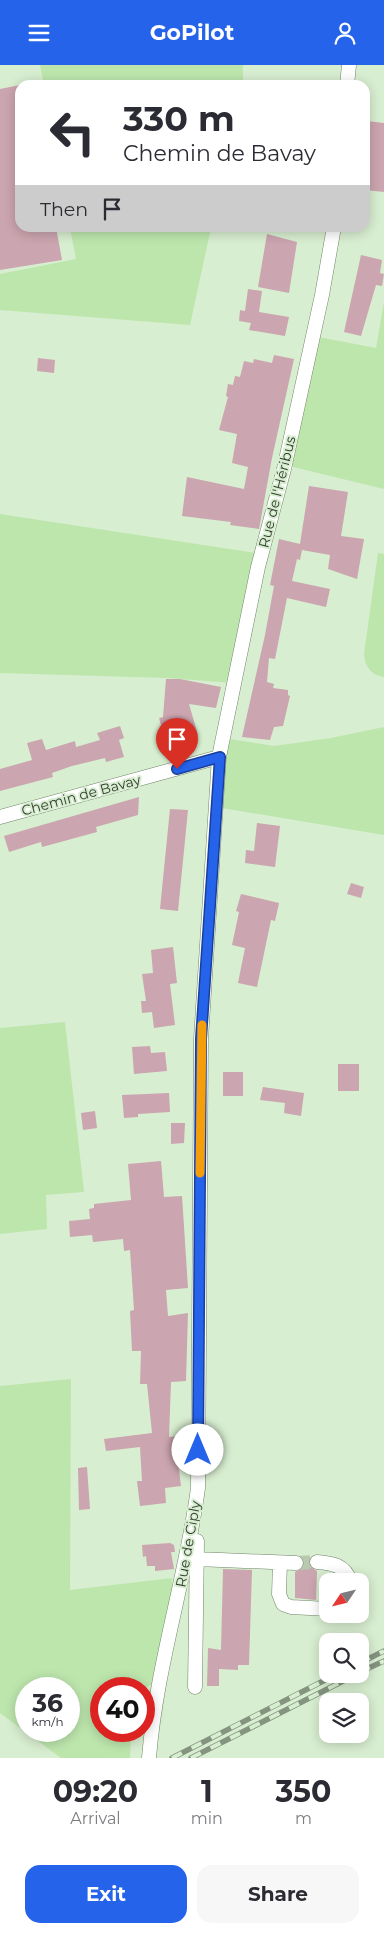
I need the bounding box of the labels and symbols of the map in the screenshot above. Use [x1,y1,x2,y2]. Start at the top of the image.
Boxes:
street label: Rue de l'Héribus [254,434,300,550]
pin [156,718,198,769]
street label: Chemin de Bavay [19,770,143,820]
position arrow [171,1423,223,1475]
street label: Rue de Ciply [172,1499,205,1589]
north arrow [319,1573,369,1623]
speed limit sign: 40 [90,1677,155,1742]

